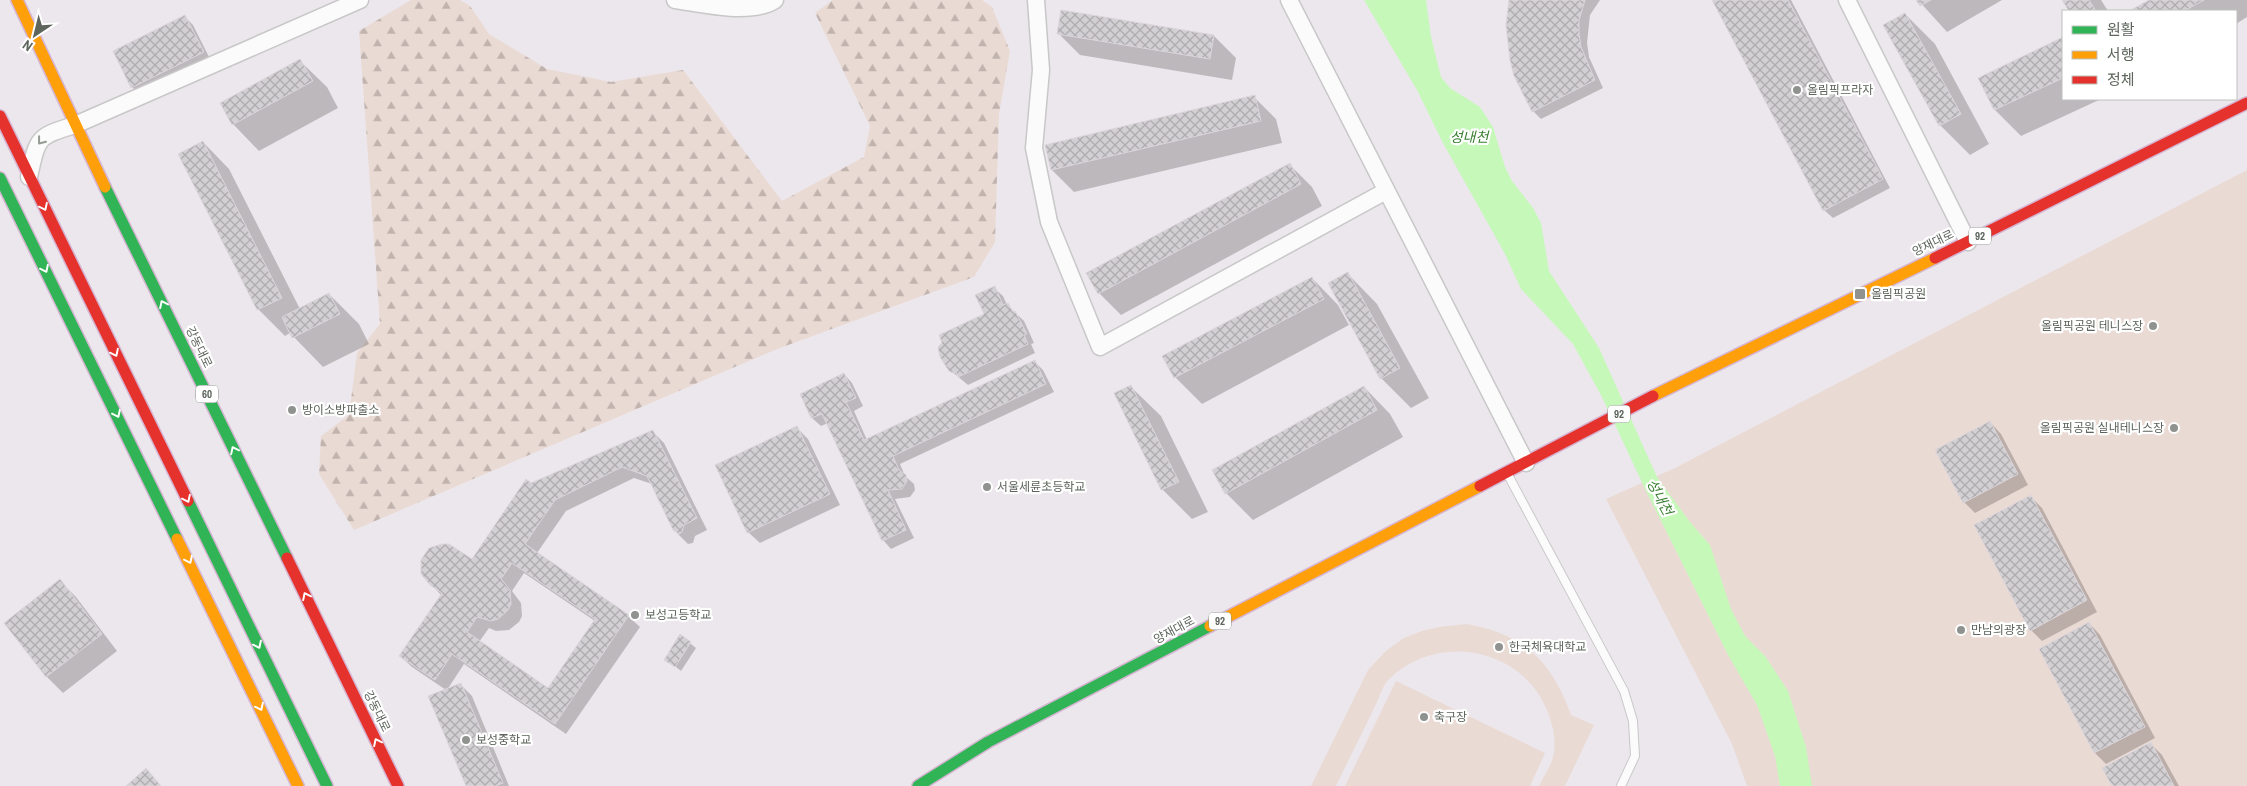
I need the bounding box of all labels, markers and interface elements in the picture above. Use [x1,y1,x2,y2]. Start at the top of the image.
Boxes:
north arrow [10,10,60,60]
legend [2062,10,2237,100]
text: 원활 [2107,19,2135,40]
text: N [19,36,36,55]
text: 서행 [2107,44,2135,65]
text: 정체 [2107,69,2135,90]
place label: 올림픽프라자 [1807,82,1873,98]
marker: 올림픽프라자 [1791,84,1803,96]
water label: 성내천 [1450,128,1489,146]
one-way arrow [38,135,47,144]
one-way arrow [38,202,48,211]
street label: 양재대로 [1910,226,1956,260]
road number: 92 [1969,228,1991,245]
one-way arrow [39,264,49,273]
place label: 올림픽공원 [1871,286,1926,302]
marker: 올림픽공원 [1853,287,1867,301]
one-way arrow [159,300,169,309]
place label: 올림픽공원 테니스장 [2041,318,2143,334]
marker: 올림픽공원 테니스장 [2147,320,2159,332]
street label: 강동대로 [182,324,216,370]
one-way arrow [109,348,119,357]
road number: 60 [196,386,218,402]
place label: 방이소방파출소 [302,402,379,418]
marker: 방이소방파출소 [286,404,298,416]
road number: 92 [1608,406,1630,422]
one-way arrow [111,409,121,418]
place label: 올림픽공원 실내테니스장 [2040,420,2164,436]
marker: 올림픽공원 실내테니스장 [2168,422,2180,434]
one-way arrow [230,446,240,455]
water label: 성내천 [1643,476,1678,519]
place label: 서울세륜초등학교 [997,479,1085,495]
marker: 서울세륜초등학교 [981,481,993,493]
one-way arrow [181,494,191,503]
one-way arrow [182,555,192,564]
one-way arrow [301,592,312,601]
place label: 보성고등학교 [645,607,711,623]
marker: 보성고등학교 [629,609,641,621]
road number: 92 [1209,612,1231,630]
street label: 양재대로 [1151,613,1197,647]
place label: 만남의광장 [1971,622,2026,638]
marker: 만남의광장 [1955,624,1967,636]
place label: 한국체육대학교 [1509,639,1586,655]
one-way arrow [252,640,262,649]
marker: 한국체육대학교 [1493,641,1505,653]
street label: 강동대로 [360,688,394,734]
one-way arrow [253,701,263,710]
place label: 축구장 [1434,709,1467,725]
marker: 축구장 [1418,711,1430,723]
place label: 보성중학교 [476,732,531,748]
marker: 보성중학교 [460,734,472,746]
one-way arrow [373,738,383,747]

